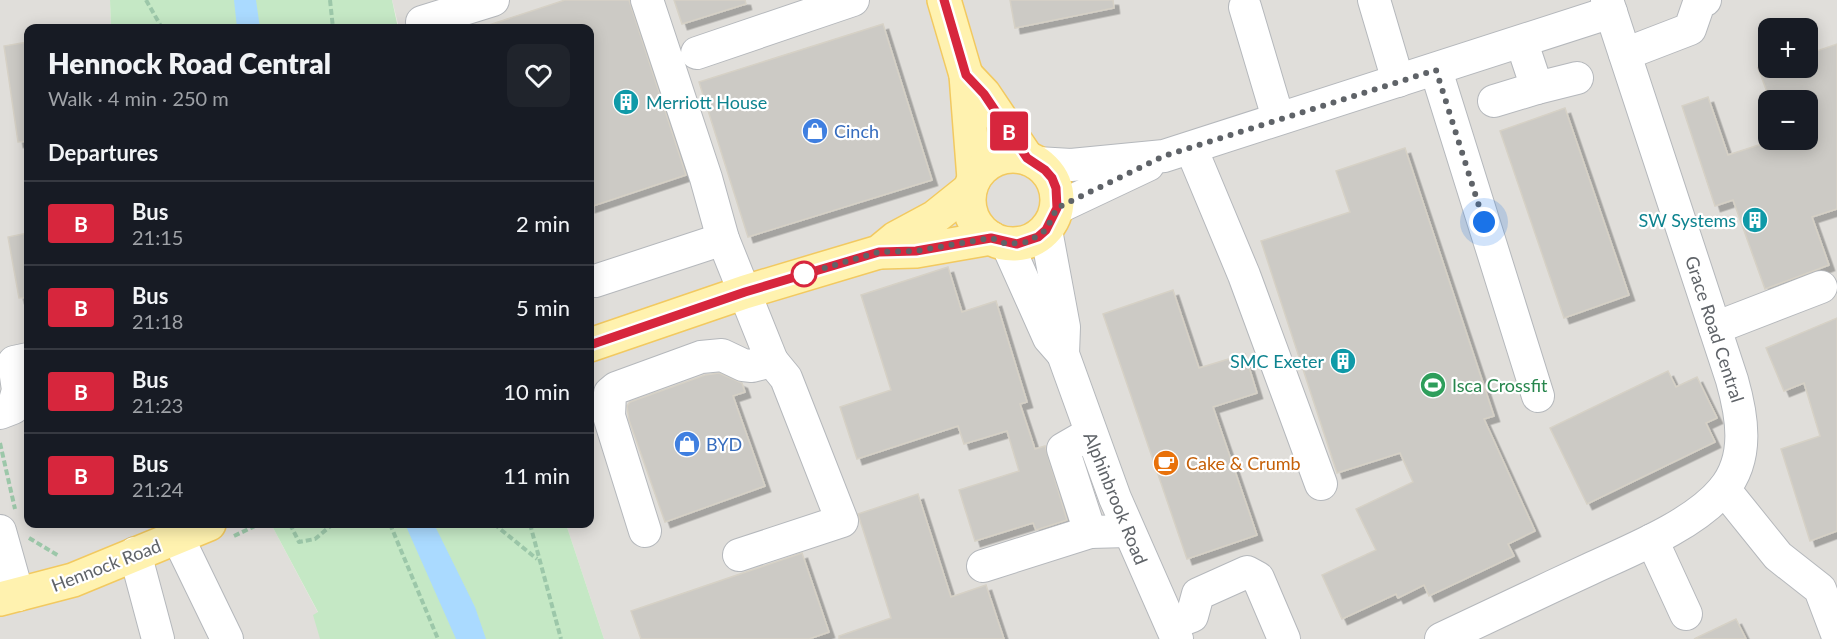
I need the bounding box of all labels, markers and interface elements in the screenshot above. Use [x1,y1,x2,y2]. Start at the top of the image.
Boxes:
map controls [1758,18,1818,150]
button: + [1758,18,1818,78]
button: heart [507,44,570,107]
text: Hennock Road Central [48,46,331,80]
text: Walk · 4 min · 250 m [48,86,229,110]
building icon: Merriott House [611,87,641,117]
button: − [1758,90,1818,150]
place label: Merriott House [646,91,767,113]
line badge: B [990,112,1028,150]
shop icon: Cinch [800,116,830,146]
text: B [1002,119,1016,144]
place label: Cinch [834,120,879,142]
text: Departures [48,139,158,166]
text: Bus [132,198,168,225]
building icon: SW Systems [1740,205,1770,235]
your location [1469,207,1499,237]
place label: SW Systems [1639,209,1736,231]
text: 2 min [516,210,570,237]
text: B [74,211,88,236]
text: 21:15 [132,225,183,249]
street label: Grace Road Central [1681,253,1749,405]
unlabelled marker [791,261,817,287]
text: Bus [132,282,168,309]
text: 5 min [516,294,570,321]
text: B [74,295,88,320]
text: 21:18 [132,309,183,333]
building icon: SMC Exeter [1328,346,1358,376]
place label: SMC Exeter [1230,350,1324,372]
text: Bus [132,366,168,393]
sports icon: Isca Crossfit [1418,370,1448,400]
place label: Isca Crossfit [1452,374,1548,396]
text: 10 min [503,378,570,405]
text: B [74,379,88,404]
text: 21:23 [132,393,183,417]
street label: Alphinbrook Road [1079,428,1153,568]
shop icon: BYD [672,429,702,459]
place label: BYD [706,433,742,455]
cafe icon: Cake & Crumb [1151,448,1181,478]
text: Bus [132,450,168,477]
place label: Cake & Crumb [1186,452,1301,474]
text: 11 min [503,462,570,489]
text: B [74,463,88,488]
text: 21:24 [132,477,183,501]
street label: Hennock Road [48,534,164,596]

